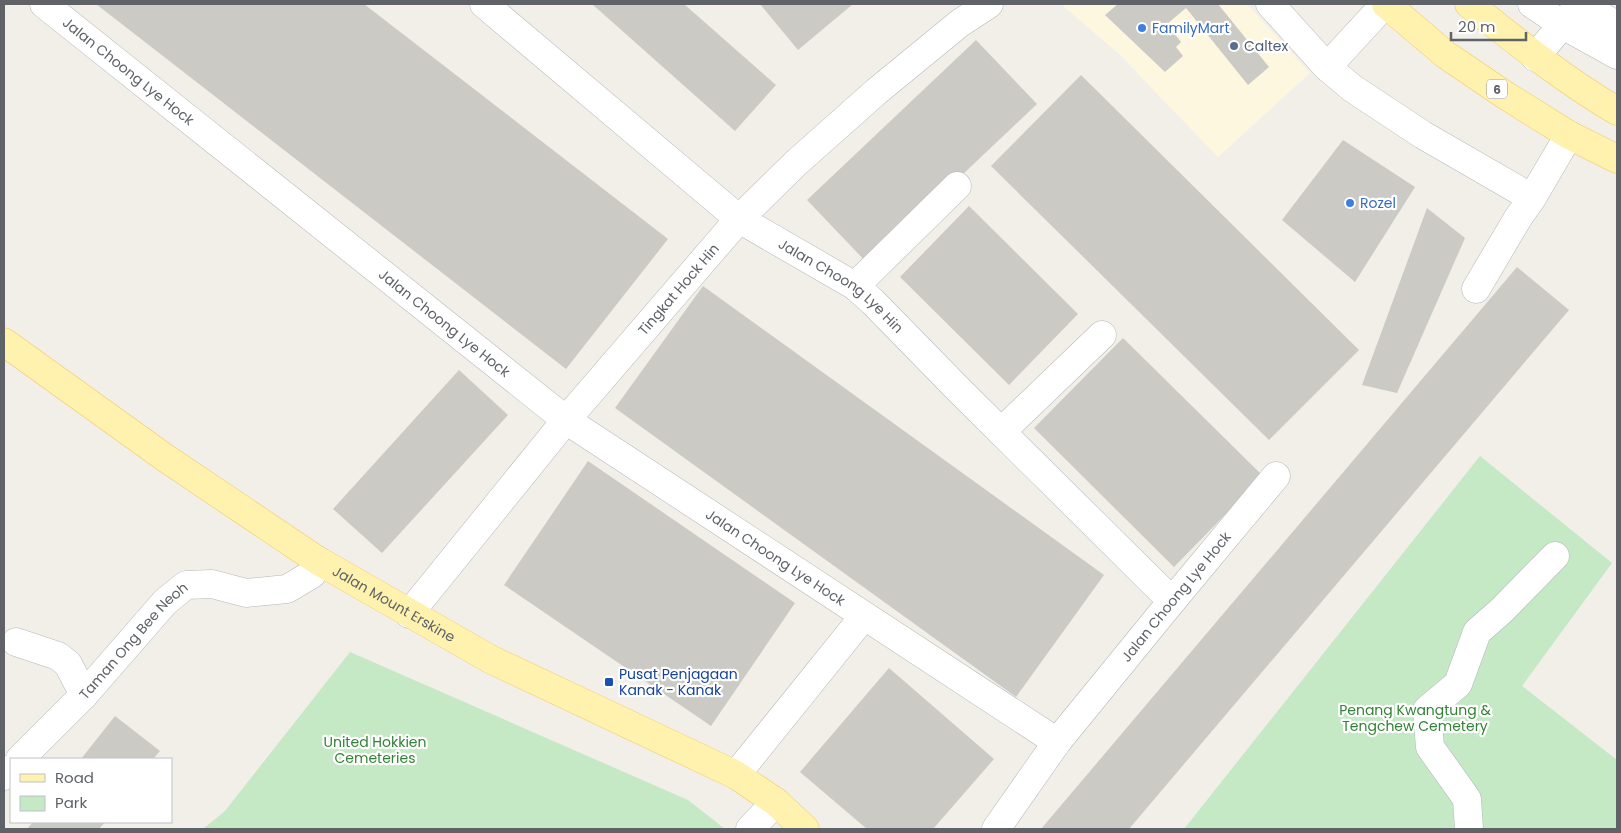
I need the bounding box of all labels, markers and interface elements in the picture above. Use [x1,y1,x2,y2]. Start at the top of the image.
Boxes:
scale bar [1451,10,1526,42]
street label: Jalan Choong Lye Hock [58,13,199,130]
text: 20 m [1458,16,1496,37]
place label: FamilyMart [1152,18,1230,38]
marker: FamilyMart [1136,22,1148,34]
place label: Caltex [1244,36,1288,56]
marker: Caltex [1228,40,1240,52]
road number: 6 [1487,80,1507,98]
place label: Rozel [1360,193,1396,213]
marker: Rozel [1344,197,1356,209]
street label: Jalan Choong Lye Hin [775,234,908,338]
street label: Tingkat Hock Hin [633,239,724,340]
street label: Jalan Choong Lye Hock [374,264,515,382]
street label: Jalan Choong Lye Hock [702,504,850,611]
street label: Jalan Choong Lye Hock [1116,527,1236,666]
street label: Jalan Mount Erskine [329,561,459,647]
street label: Taman Ong Bee Neoh [74,577,192,704]
place label: Pusat Penjagaan Kanak - Kanak [619,664,738,700]
marker: Pusat Penjagaan Kanak - Kanak [603,676,615,688]
park label: Penang Kwangtung & Tengchew Cemetery [1339,700,1491,736]
park label: United Hokkien Cemeteries [324,732,426,768]
legend [10,758,172,823]
text: Road [55,767,94,788]
text: Park [55,792,87,813]

